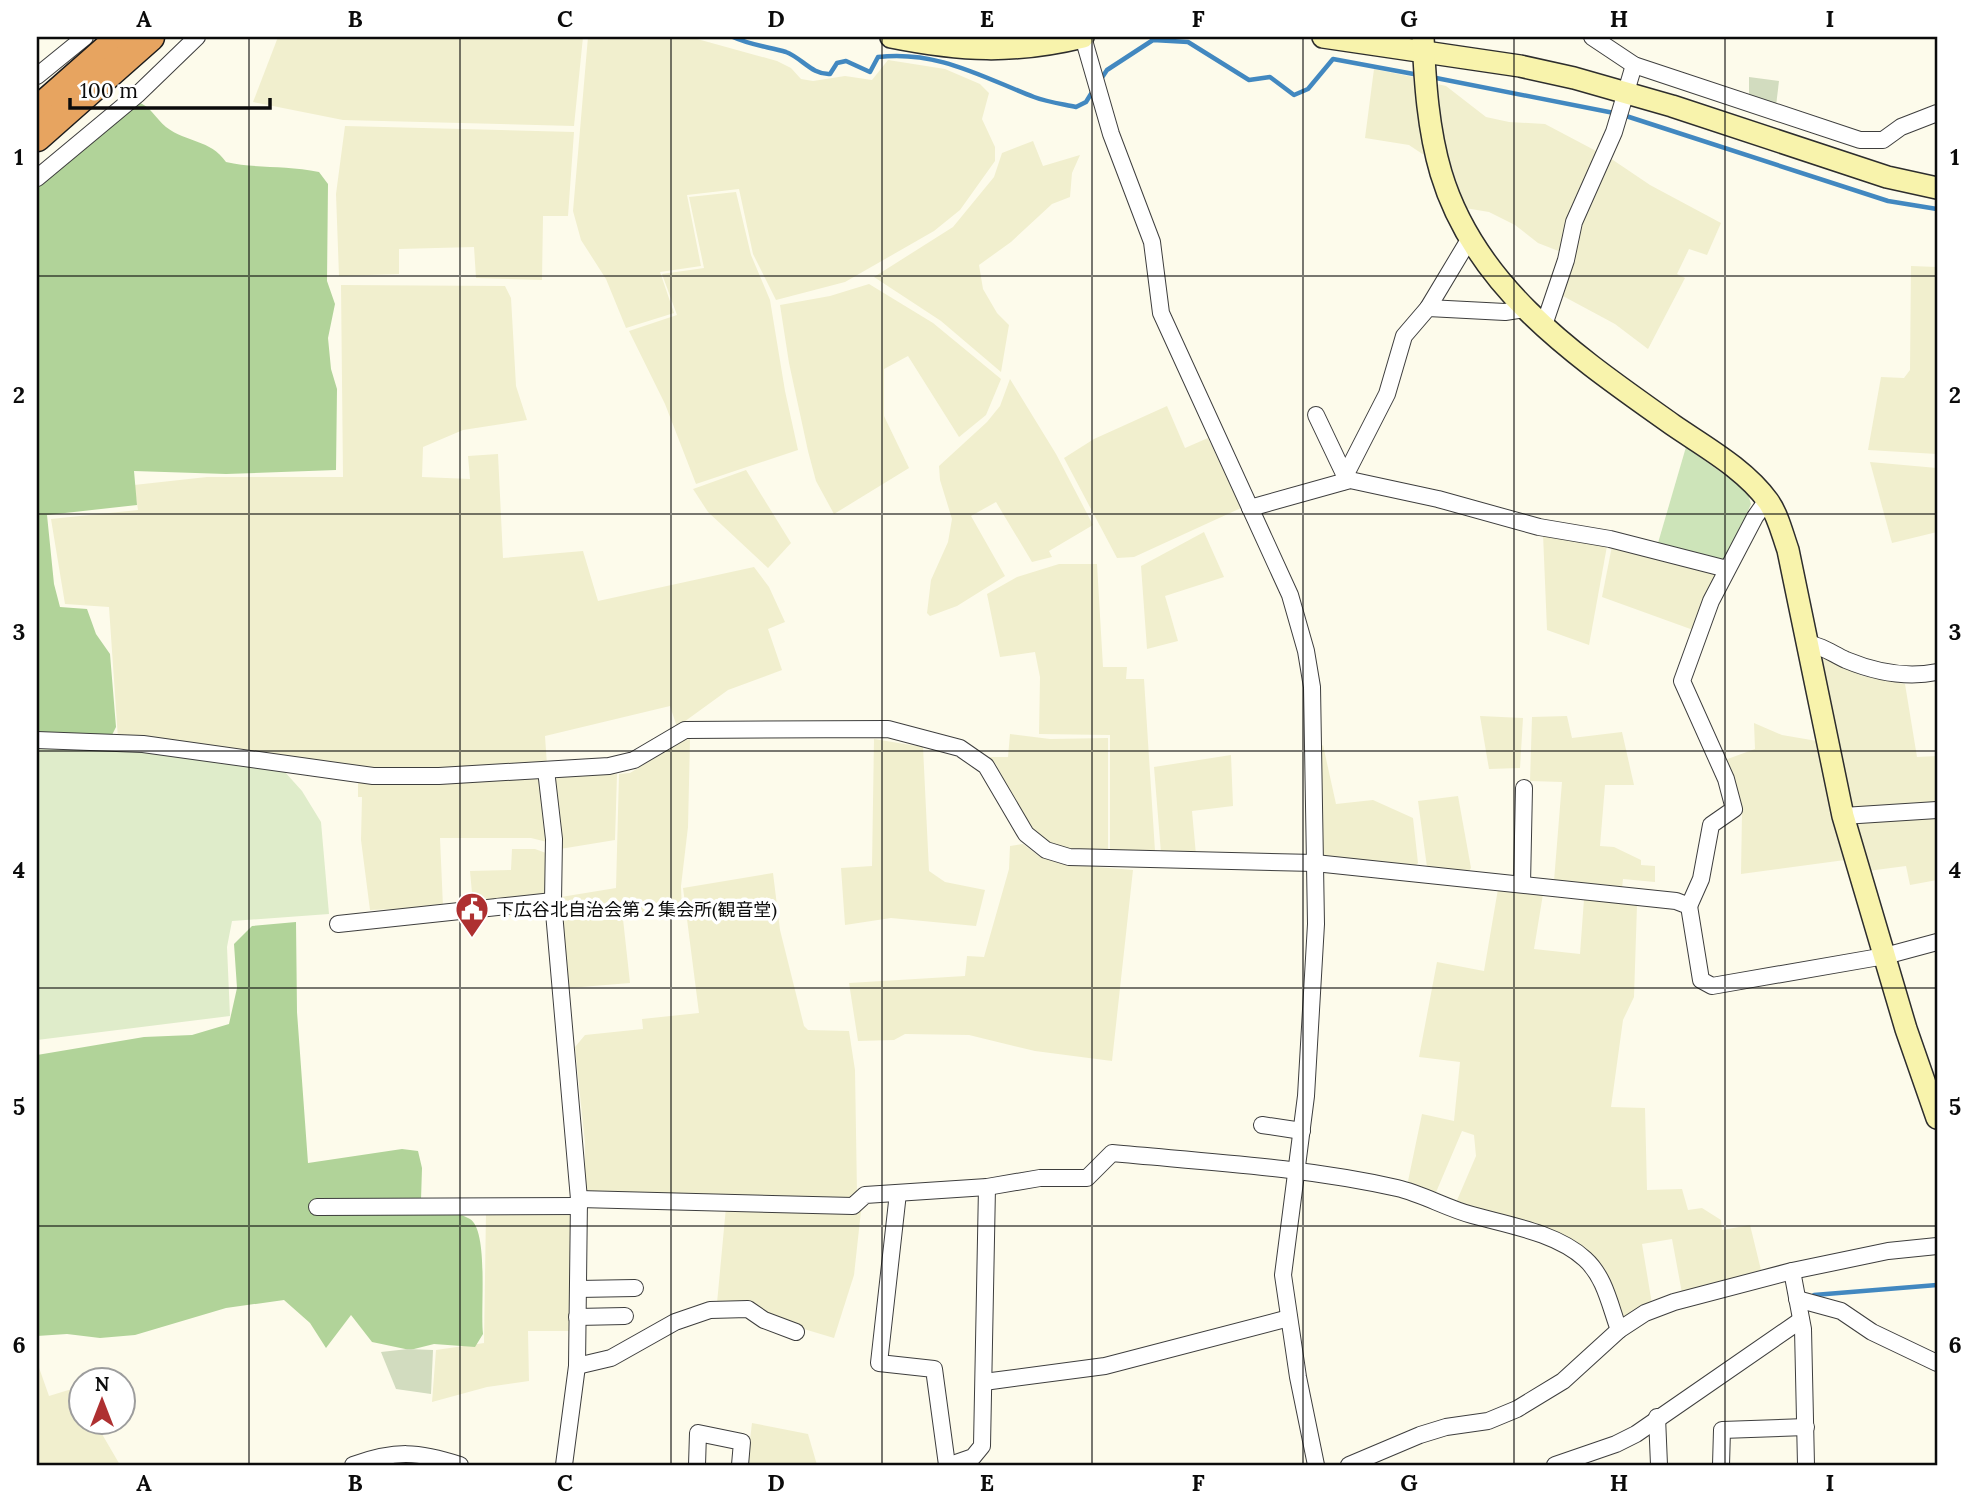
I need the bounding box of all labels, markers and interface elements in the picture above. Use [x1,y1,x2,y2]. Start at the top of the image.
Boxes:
text: A [136,4,152,33]
text: B [347,4,363,33]
text: C [557,4,573,33]
text: D [767,4,785,33]
text: E [980,4,994,33]
text: F [1191,4,1205,33]
text: G [1400,4,1418,33]
text: H [1610,4,1628,33]
text: I [1826,4,1834,33]
scale bar [70,66,270,110]
text: 100 m [80,77,138,104]
text: 1 [14,142,24,171]
text: 1 [1950,142,1960,171]
text: 2 [13,380,25,409]
text: 2 [1949,380,1961,409]
text: 3 [13,617,25,646]
text: 3 [1949,617,1961,646]
text: 4 [13,855,25,884]
text: 4 [1949,855,1961,884]
public building icon: 下広谷北自治会第２集会所(観音堂) [453,890,491,939]
place label: 下広谷北自治会第２集会所(観音堂) [496,898,777,921]
text: 5 [13,1092,25,1121]
text: 5 [1949,1092,1961,1121]
text: 6 [12,1330,26,1359]
text: 6 [1948,1330,1962,1359]
north arrow [66,1366,136,1436]
text: N [95,1372,110,1396]
text: A [136,1468,152,1497]
text: B [347,1468,363,1497]
text: C [557,1468,573,1497]
text: D [767,1468,785,1497]
text: E [980,1468,994,1497]
text: F [1191,1468,1205,1497]
text: G [1400,1468,1418,1497]
text: H [1610,1468,1628,1497]
text: I [1826,1468,1834,1497]

